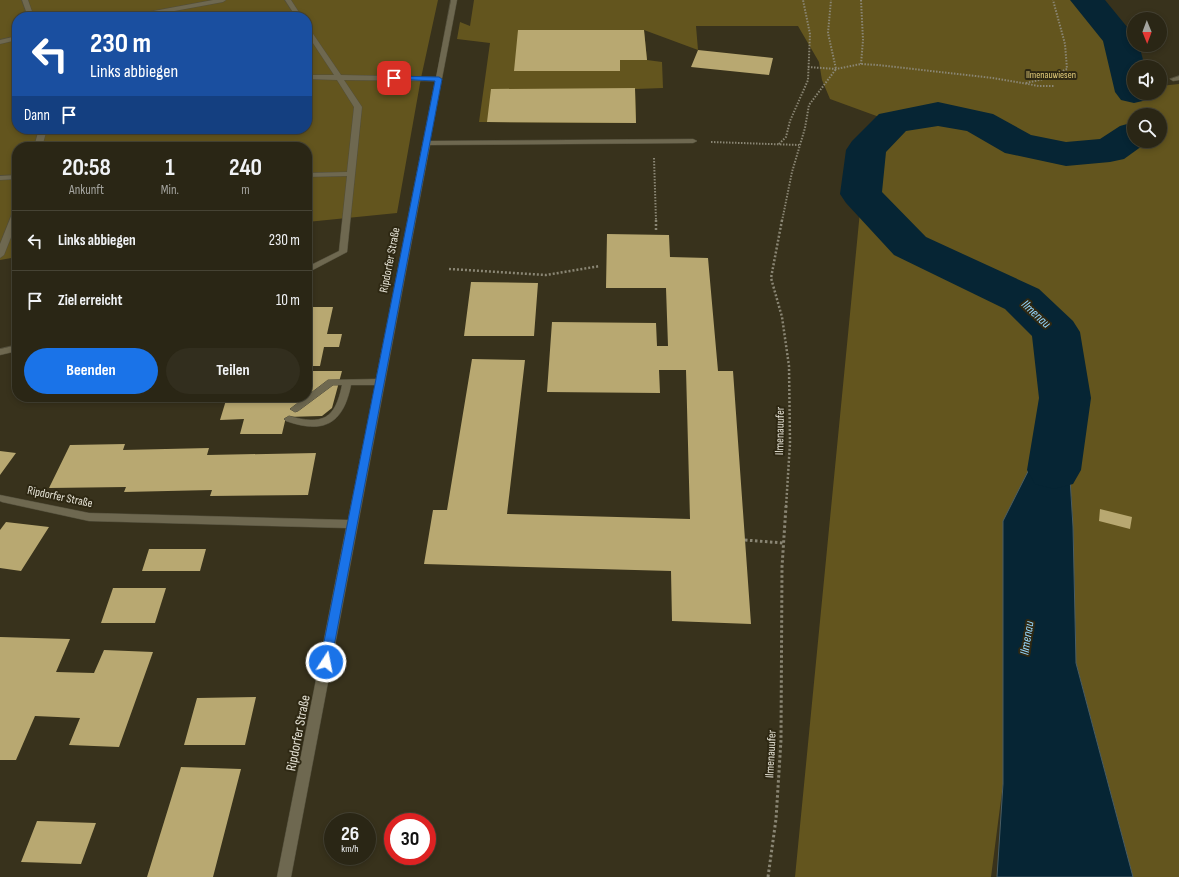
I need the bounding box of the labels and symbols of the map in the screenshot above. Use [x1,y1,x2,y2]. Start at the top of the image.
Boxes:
north arrow [1127,12,1167,52]
pin [377,61,411,95]
park label: Ilmenauwiesen [1026,69,1076,81]
street label: Ripdorfer Straße [376,226,404,294]
water label: Ilmenau [1018,296,1054,332]
street label: Ilmenauufer [772,406,788,455]
street label: Ripdorfer Straße [26,483,94,511]
water label: Ilmenau [1016,619,1038,656]
position arrow [305,641,347,683]
street label: Ripdorfer Straße [282,693,314,773]
street label: Ilmenauufer [762,729,780,779]
speed limit sign: 30 [384,813,436,865]

